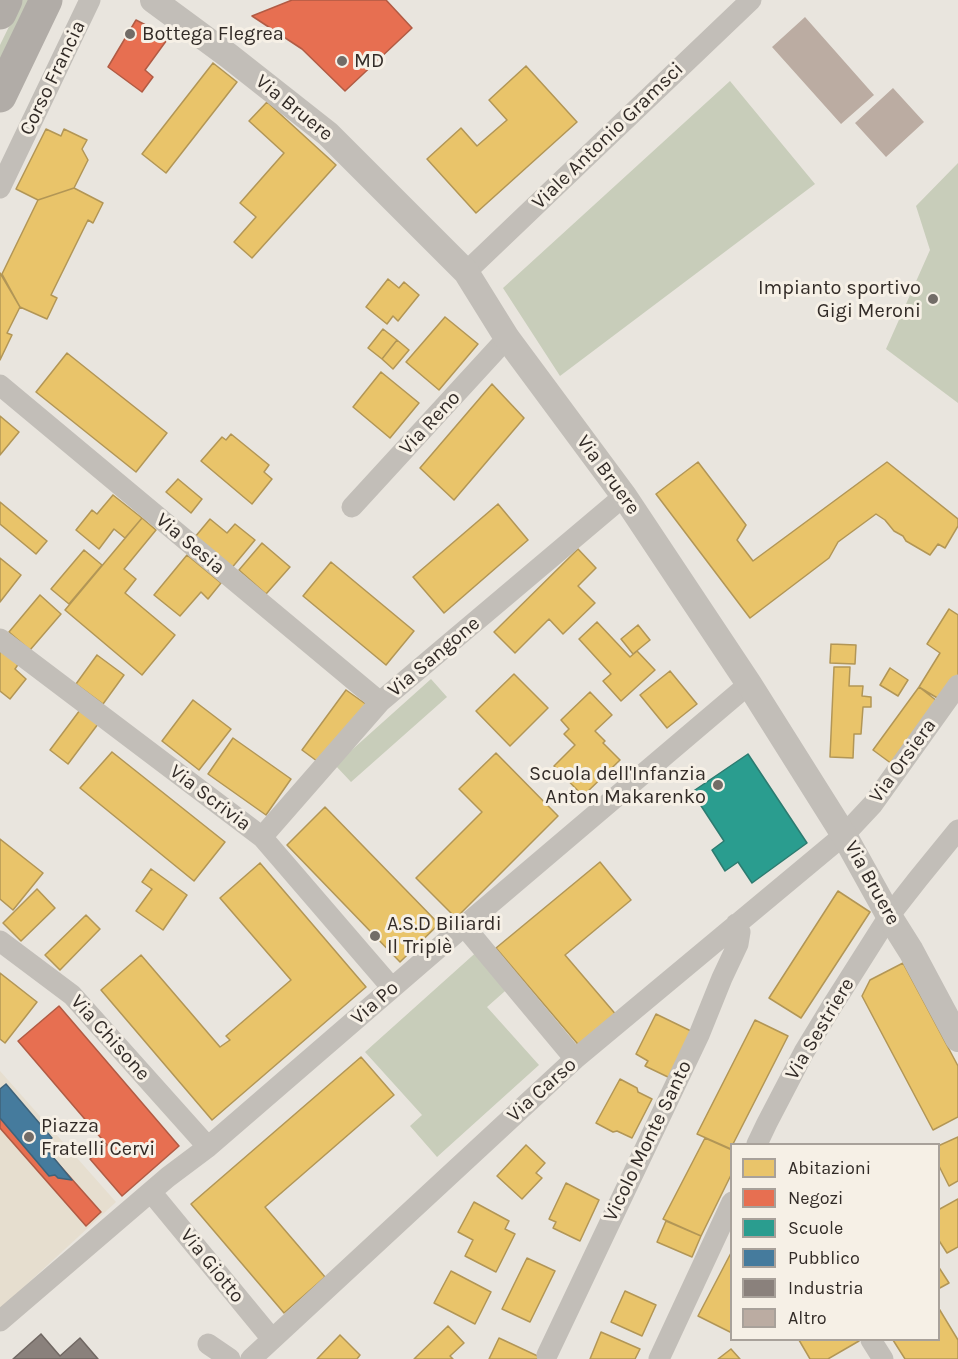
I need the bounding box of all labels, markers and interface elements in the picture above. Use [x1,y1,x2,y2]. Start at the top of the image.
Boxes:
street label: Corso Francia [15,17,91,139]
place label: Bottega Flegrea [142,22,284,46]
marker: Bottega Flegrea [123,27,137,41]
place label: MD [354,49,384,73]
marker: MD [335,54,349,68]
street label: Viale Antonio Gramsci [527,57,689,215]
street label: Via Bruere [251,70,337,146]
place label: Impianto sportivo Gigi Meroni [758,276,921,323]
marker: Impianto sportivo Gigi Meroni [926,292,940,306]
street label: Via Reno [394,386,466,460]
street label: Via Bruere [571,431,645,519]
street label: Via Sesia [151,508,229,580]
street label: Via Sangone [383,612,485,702]
street label: Via Orsiera [864,714,942,808]
street label: Via Scrivia [165,760,255,836]
place label: Scuola dell'Infanzia Anton Makarenko [529,762,706,809]
marker: Scuola dell'Infanzia Anton Makarenko [711,778,725,792]
street label: Via Bruere [839,837,905,929]
place label: A.S.D Biliardi Il Triplè [387,912,502,959]
marker: A.S.D Biliardi Il Triplè [368,929,382,943]
street label: Via Sestriere [780,974,860,1084]
street label: Via Po [346,976,404,1030]
street label: Via Chisone [65,990,155,1086]
street label: Via Carso [502,1053,582,1127]
street label: Vicolo Monte Santo [599,1057,697,1225]
place label: Piazza Fratelli Cervi [41,1114,155,1161]
marker: Piazza Fratelli Cervi [22,1130,36,1144]
legend [730,1143,940,1341]
text: Abitazioni [788,1157,871,1179]
text: Negozi [788,1187,843,1209]
text: Scuole [788,1217,843,1239]
street label: Via Giotto [175,1224,249,1308]
text: Pubblico [788,1247,860,1269]
text: Industria [788,1277,863,1299]
text: Altro [788,1307,827,1329]

